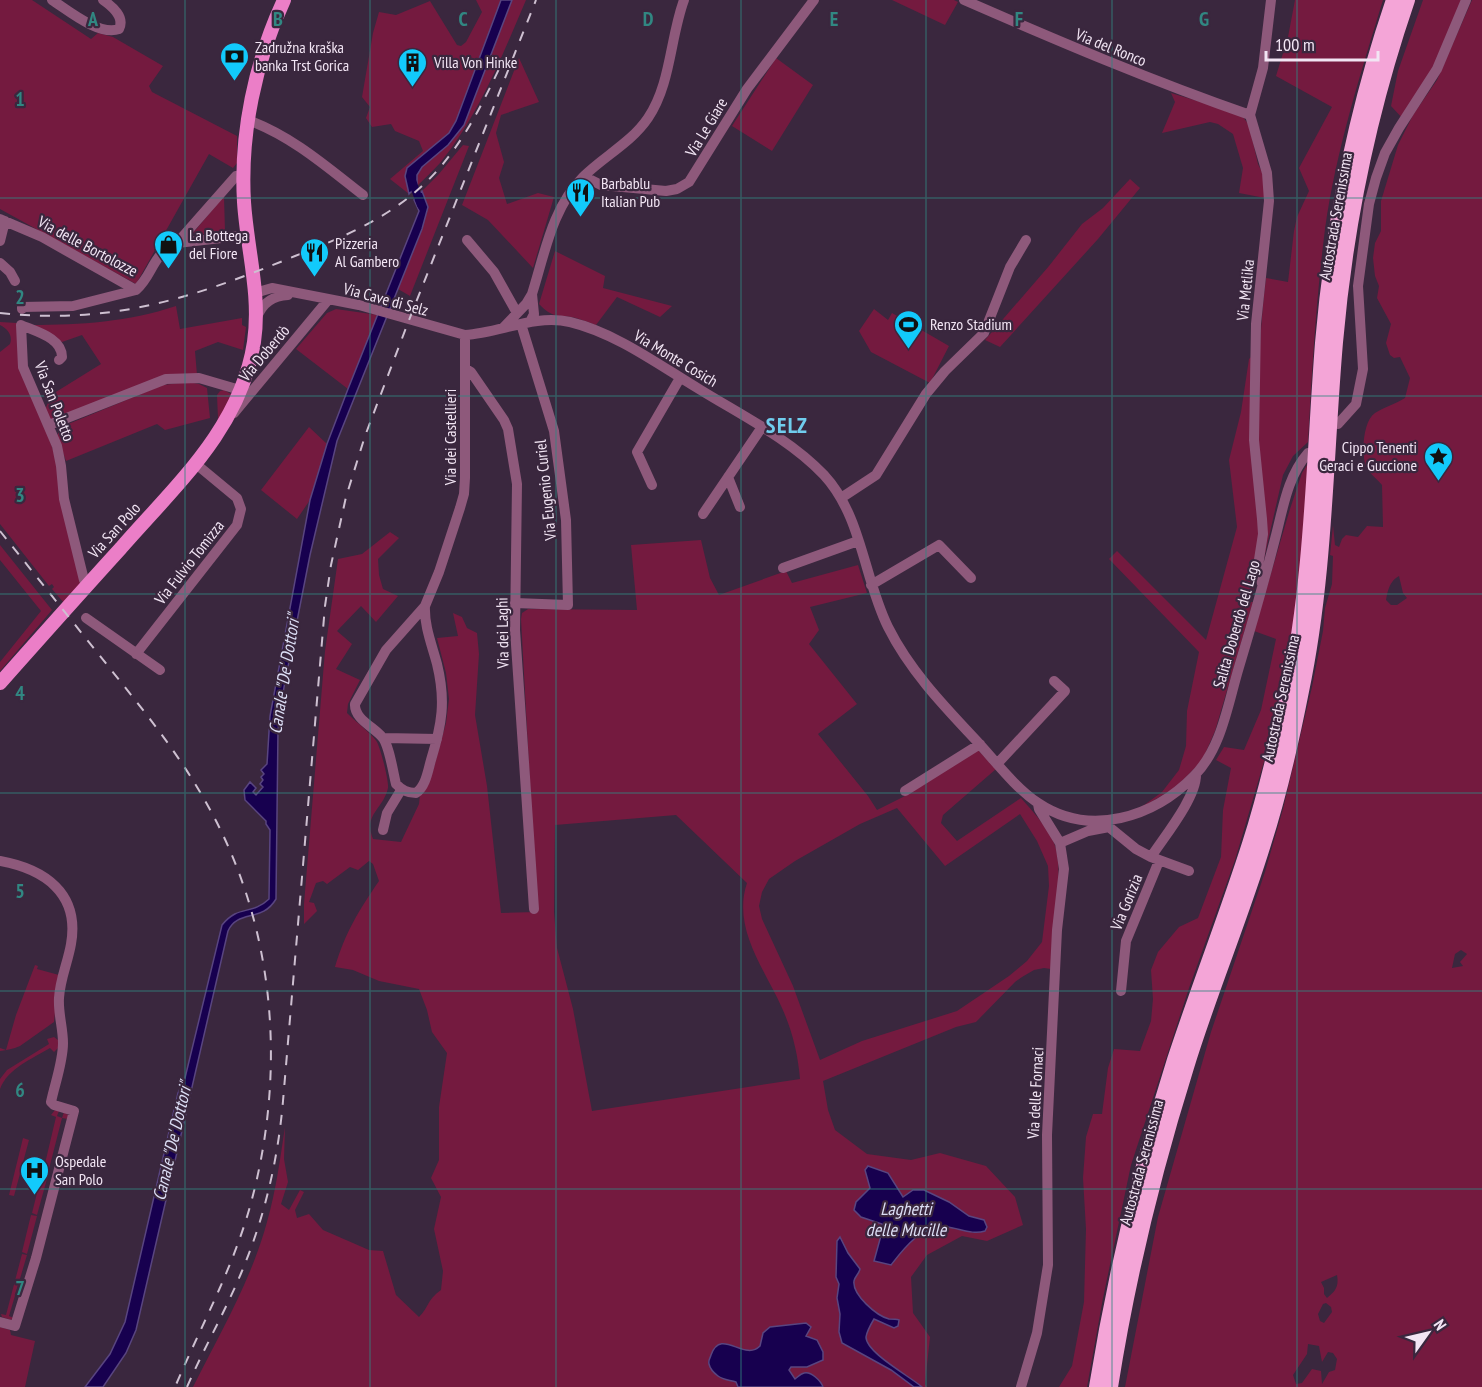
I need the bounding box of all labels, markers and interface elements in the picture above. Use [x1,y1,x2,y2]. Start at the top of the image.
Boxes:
text: A [87,6,99,32]
text: B [273,6,283,32]
text: C [458,6,468,32]
text: D [643,6,654,32]
text: E [830,6,838,32]
text: F [1015,6,1023,32]
text: G [1199,6,1209,32]
street label: Via del Ronco [1072,23,1149,70]
scale bar [1266,24,1378,62]
text: 100 m [1275,33,1315,56]
place label: Zadružna kraška banka Trst Gorica [255,37,349,75]
bank icon: Zadružna kraška banka Trst Gorica [218,40,250,82]
building icon: Villa Von Hinke [397,46,429,88]
place label: Villa Von Hinke [433,52,517,72]
text: 1 [15,86,25,112]
street label: Via Le Giare [680,94,731,161]
street label: Autostrada Serenissima [1314,151,1356,281]
place label: Barbablu Italian Pub [601,173,660,211]
restaurant icon: Barbablu Italian Pub [564,176,596,218]
street label: Via delle Bortolozze [34,211,141,281]
place label: La Bottega del Fiore [189,225,248,263]
shop icon: La Bottega del Fiore [152,228,184,270]
place label: Pizzeria Al Gambero [335,233,399,271]
restaurant icon: Pizzeria Al Gambero [298,236,330,278]
street label: Via Metlika [1232,258,1258,323]
street label: Via Cave di Selz [340,278,431,320]
text: 2 [15,284,25,310]
sports icon: Renzo Stadium [893,308,925,350]
place label: Renzo Stadium [930,314,1012,334]
street label: Via Doberdò [234,321,293,386]
street label: Via Monte Cosich [629,325,722,391]
street label: Via San Poletto [30,357,79,444]
street label: Via dei Castellieri [440,389,460,486]
district label: SELZ [766,411,808,439]
place label: Cippo Tenenti Geraci e Guccione [1319,437,1417,475]
street label: Via Eugenio Curiel [530,438,560,542]
place icon: Cippo Tenenti Geraci e Guccione [1422,440,1454,482]
text: 3 [15,482,25,508]
street label: Via San Polo [83,498,144,563]
street label: Via Fulvio Tomizza [149,516,228,609]
street label: Salita Doberdò del Lago [1208,558,1264,690]
street label: Via dei Laghi [491,597,513,670]
water label: Canale "De' Dottori" [263,610,305,736]
street label: Autostrada Serenissima [1257,633,1303,763]
text: 4 [15,680,25,706]
street label: Via Gorizia [1105,871,1146,934]
text: 5 [15,878,25,904]
street label: Via delle Fornaci [1023,1046,1047,1141]
text: 6 [15,1077,25,1103]
water label: Canale "De' Dottori" [147,1077,197,1203]
street label: Autostrada Serenissima [1115,1097,1167,1227]
place label: Ospedale San Polo [55,1151,106,1189]
hospital icon: Ospedale San Polo [18,1154,50,1196]
water label: Laghetti delle Mucille [866,1197,948,1241]
text: 7 [15,1275,25,1301]
north arrow [1398,1303,1458,1363]
text: N [1430,1315,1451,1334]

